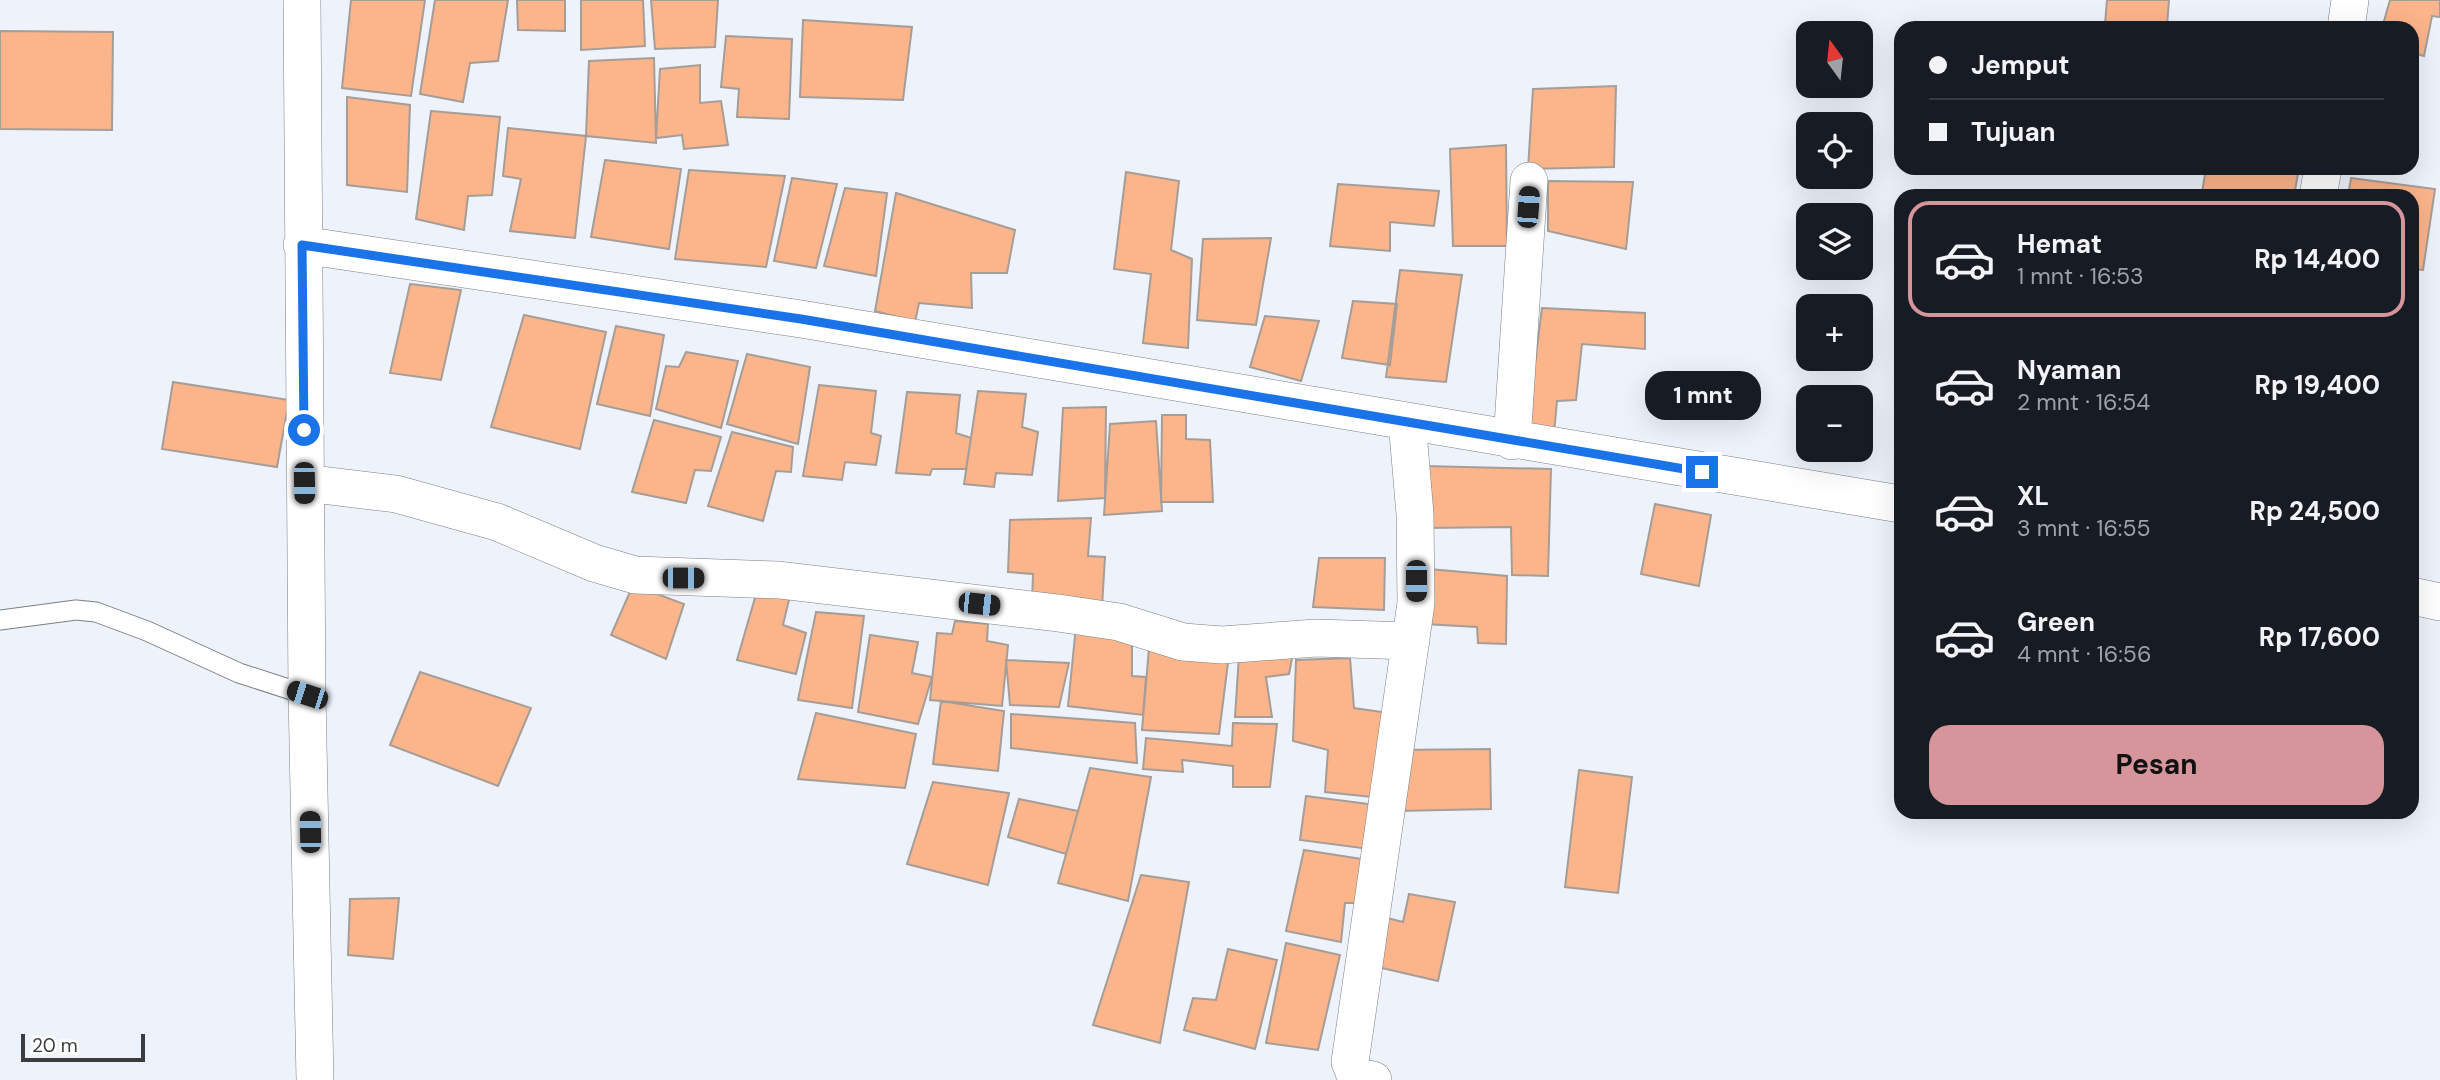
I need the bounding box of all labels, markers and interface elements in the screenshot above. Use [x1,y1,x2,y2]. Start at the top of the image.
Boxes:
north arrow [1796,21,1872,98]
map controls [1796,21,1873,462]
text: Jemput [1971,48,2070,82]
button: locate [1796,112,1873,189]
text: Tujuan [1971,115,2056,149]
car [1517,185,1540,229]
button: layers [1796,203,1873,280]
text: Hemat [2017,227,2102,261]
icon: car [1933,228,1996,291]
text: Rp 14,400 [2254,242,2380,276]
text: 1 mnt · 16:53 [2017,261,2144,291]
button: + [1796,294,1873,371]
text: Nyaman [2017,353,2122,387]
icon: car [1933,354,1996,417]
text: Rp 19,400 [2255,368,2380,402]
callout: 1 mnt [1644,370,1760,420]
text: 1 mnt [1673,380,1733,410]
button: − [1796,385,1873,462]
text: 2 mnt · 16:54 [2017,387,2150,417]
route start [288,414,320,446]
route end [1686,456,1718,488]
car [294,462,315,504]
text: XL [2017,479,2049,513]
icon: car [1933,480,1996,543]
text: Rp 24,500 [2250,494,2380,528]
text: 3 mnt · 16:55 [2017,513,2151,543]
car [1406,560,1427,602]
car [663,568,705,589]
car [958,591,1001,617]
text: Green [2017,605,2095,639]
icon: car [1933,606,1996,669]
text: Rp 17,600 [2259,620,2380,654]
text: 4 mnt · 16:56 [2017,639,2151,669]
car [284,679,331,711]
button: Pesan [1929,725,2384,805]
car [300,811,321,853]
scale bar [21,1031,145,1063]
text: 20 m [32,1033,78,1058]

